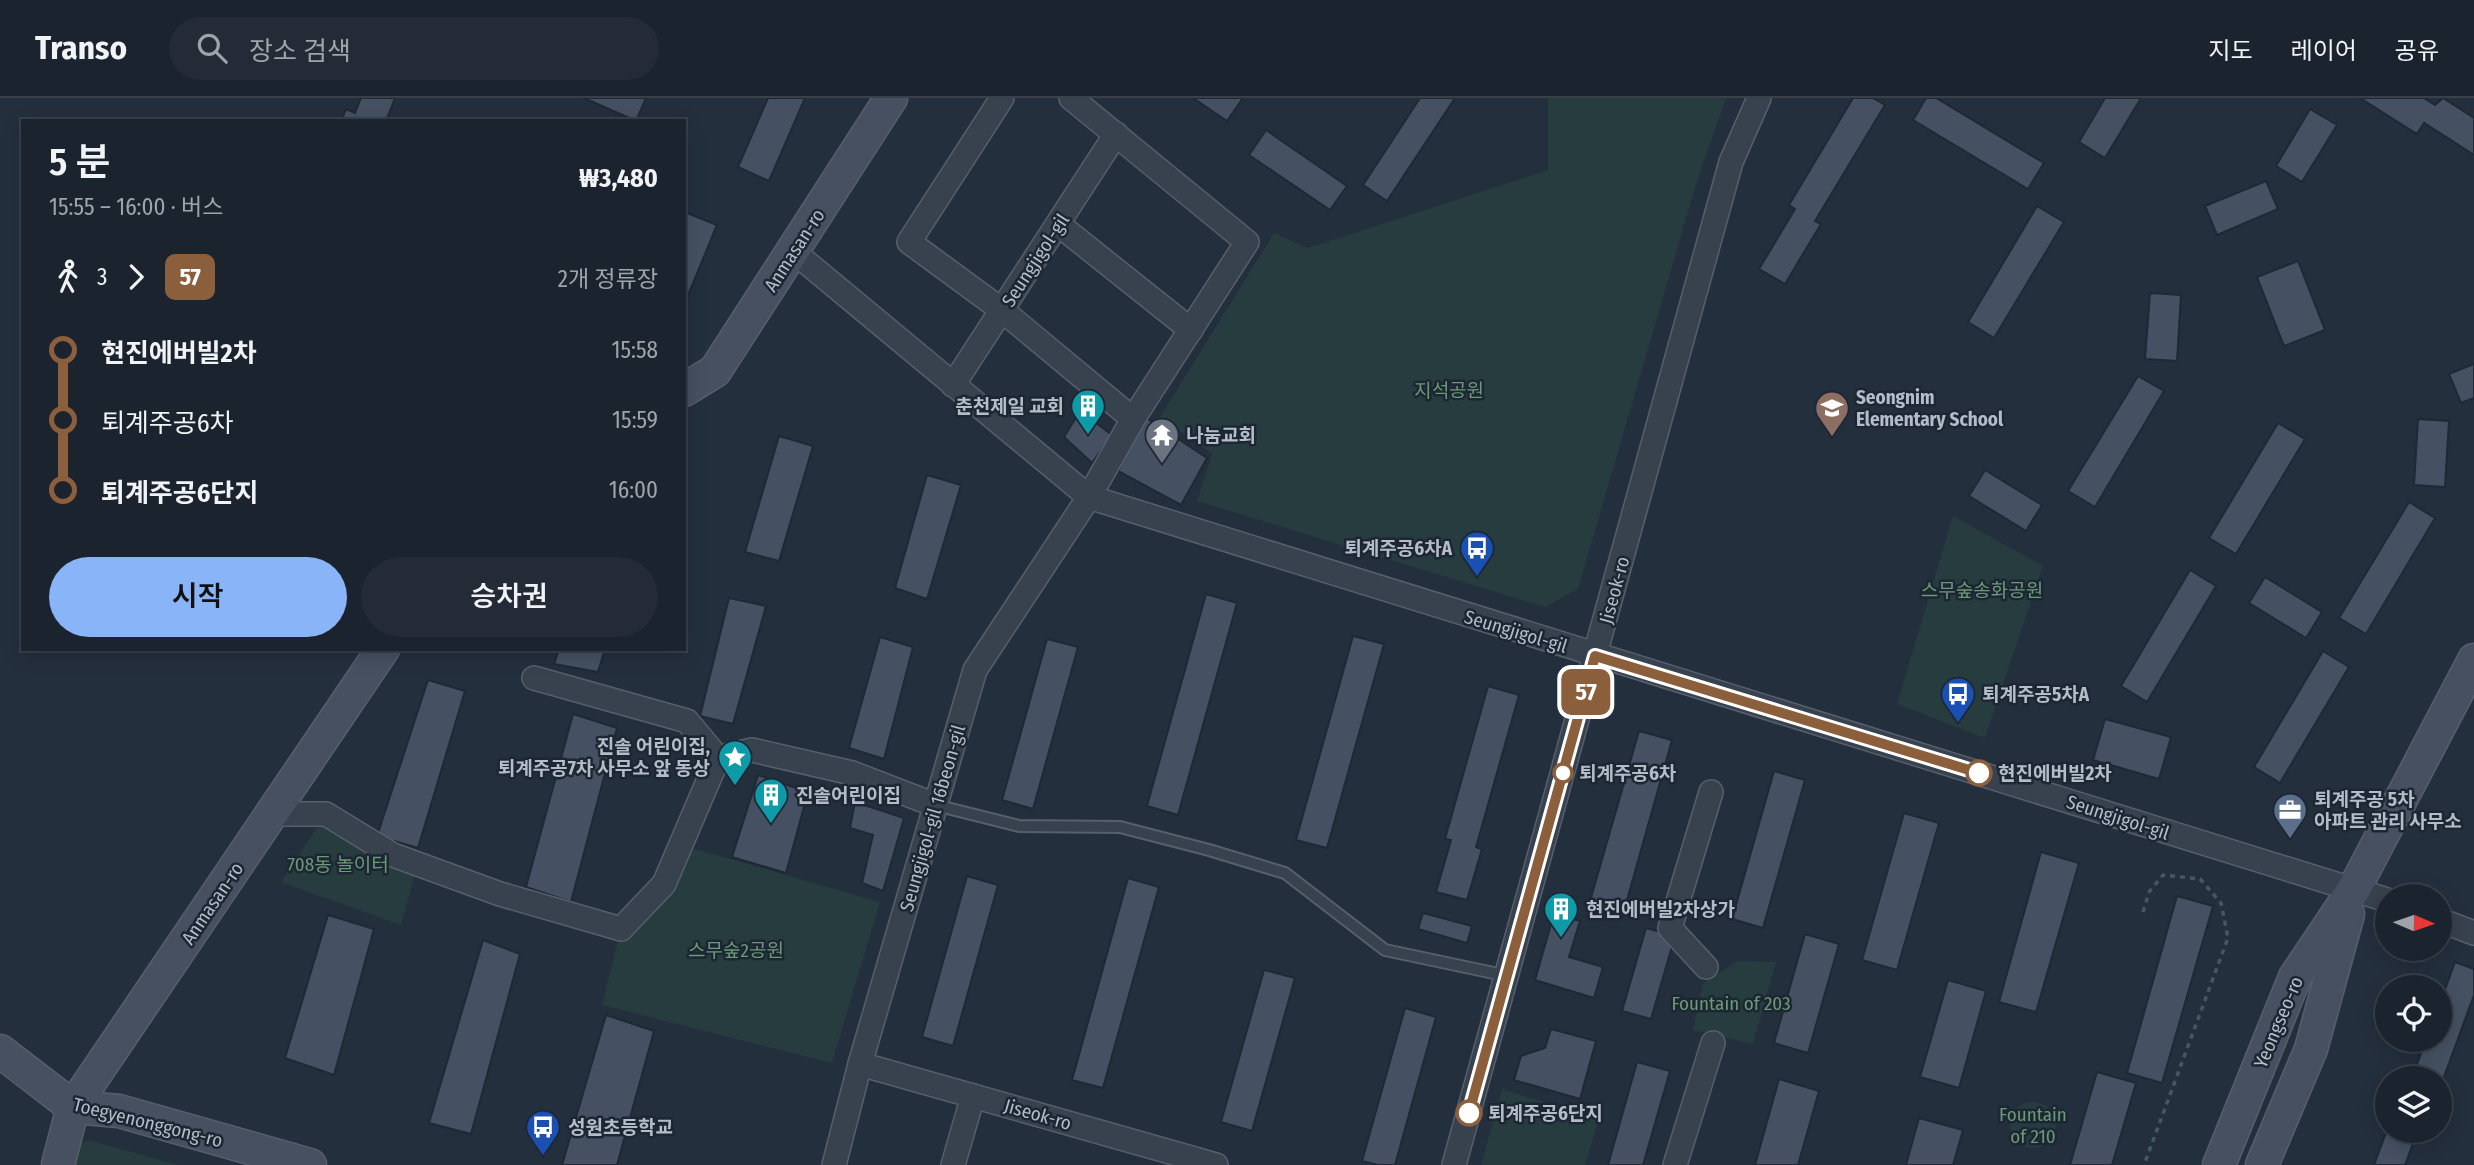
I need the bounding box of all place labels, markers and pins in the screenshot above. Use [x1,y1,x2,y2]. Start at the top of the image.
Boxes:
place label: Seongnim Elementary School [1856,386,2004,431]
building icon: 춘천제일 교회 [1069,387,1107,436]
school or university icon: Seongnim Elementary School [1813,389,1851,438]
place label: 춘천제일 교회 [955,395,1064,418]
temple icon: 나눔교회 [1143,416,1181,465]
place label: 나눔교회 [1186,424,1256,447]
bus stop icon: 퇴계주공6차A [1458,529,1496,578]
place label: 퇴계주공6차A [1344,537,1453,560]
bus stop icon: 퇴계주공5차A [1939,675,1977,724]
place label: 퇴계주공5차A [1982,683,2090,706]
place label: 진솔 어린이집, 퇴계주공7차 사무소 앞 동상 [498,735,710,780]
place icon: 진솔 어린이집, 퇴계주공7차 사무소 앞 동상 [716,738,754,787]
marker: 현진에버빌2차 [1966,760,1992,786]
place label: 퇴계주공6차 [1579,762,1677,785]
place label: 현진에버빌2차 [1998,762,2112,785]
marker: 퇴계주공6차 [1553,763,1573,783]
building icon: 진솔어린이집 [752,776,790,825]
place label: 진솔어린이집 [796,784,901,807]
place label: 퇴계주공 5차 아파트 관리 사무소 [2314,788,2462,833]
office icon: 퇴계주공 5차 아파트 관리 사무소 [2271,791,2309,840]
building icon: 현진에버빌2차상가 [1542,890,1580,939]
place label: 현진에버빌2차상가 [1586,898,1735,921]
marker: 퇴계주공6단지 [1456,1100,1482,1126]
place label: 퇴계주공6단지 [1488,1102,1603,1125]
bus stop icon: 성원초등학교 [524,1108,562,1157]
place label: 성원초등학교 [568,1116,673,1139]

